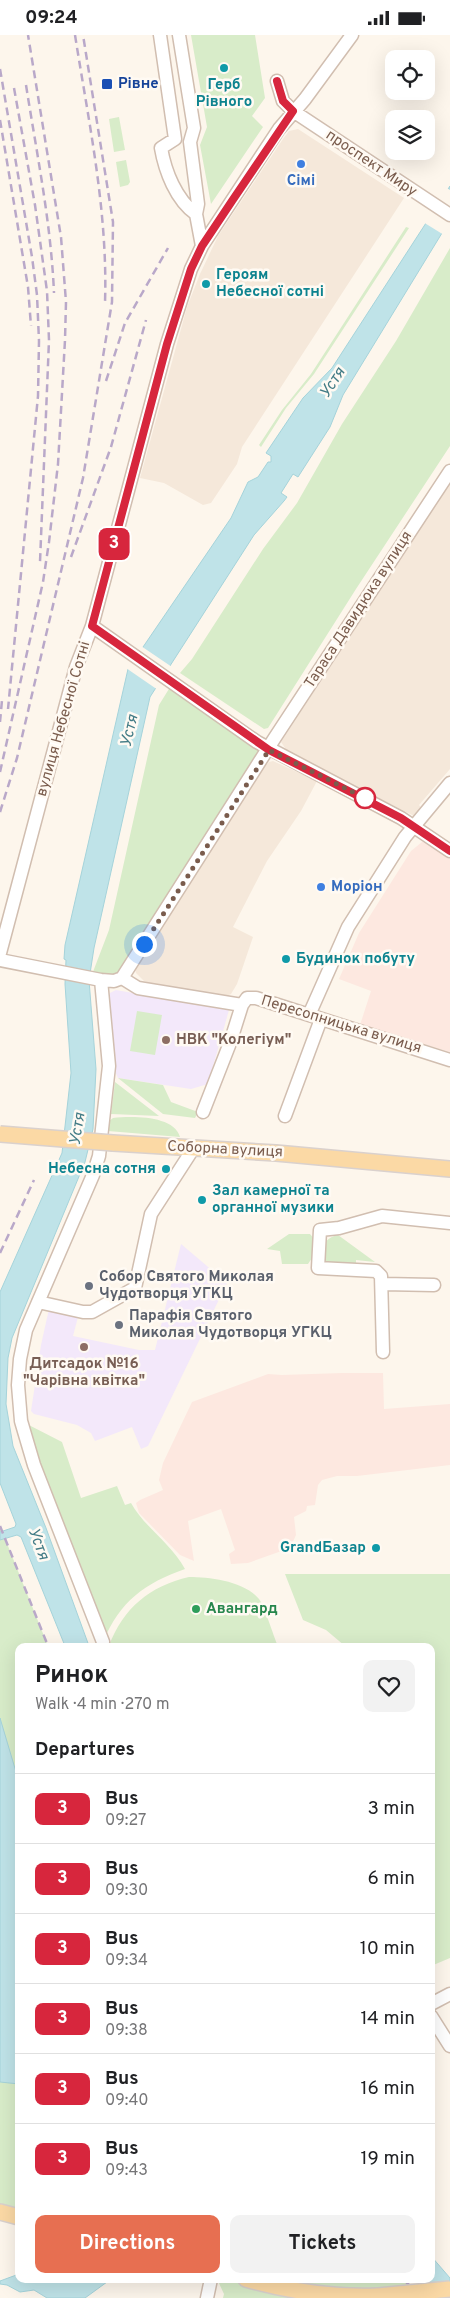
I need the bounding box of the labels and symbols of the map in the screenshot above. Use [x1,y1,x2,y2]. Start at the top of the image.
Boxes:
marker: Герб Рівного [218,62,230,74]
place label: Рівне [118,75,159,94]
place label: Герб Рівного [196,76,252,112]
marker: Рівне [100,77,114,91]
street label: проспект Миру [322,126,421,202]
marker: Сімі [295,158,307,170]
place label: Сімі [287,172,315,191]
place label: Героям Небесної сотні [216,266,324,302]
marker: Героям Небесної сотні [200,278,212,290]
water label: Устя [316,363,351,402]
line badge: 3 [98,528,130,560]
street label: Тараса Давидюка вулиця [301,528,417,692]
street label: вулиця Небесної Сотні [33,639,95,799]
water label: Устя [117,712,144,749]
unlabelled marker [354,787,376,809]
place label: Моріон [331,878,383,897]
marker: Моріон [315,881,327,893]
your location [132,932,157,957]
place label: Будинок побуту [296,950,415,969]
marker: Будинок побуту [280,953,292,965]
street label: Пересопницька вулиця [258,992,424,1058]
place label: НВК "Колегіум" [176,1031,291,1050]
marker: НВК "Колегіум" [160,1034,172,1046]
water label: Устя [66,1111,91,1147]
street label: Соборна вулиця [167,1137,283,1163]
place label: Небесна сотня [48,1160,156,1179]
marker: Небесна сотня [160,1163,172,1175]
place label: Зал камерної та органної музики [212,1182,334,1218]
marker: Зал камерної та органної музики [196,1194,208,1206]
place label: Собор Святого Миколая Чудотворця УГКЦ [99,1268,274,1304]
marker: Собор Святого Миколая Чудотворця УГКЦ [83,1280,95,1292]
place label: Парафія Святого Миколая Чудотворця УГКЦ [129,1307,332,1343]
marker: Парафія Святого Миколая Чудотворця УГКЦ [113,1319,125,1331]
marker: Дитсадок №16 "Чарівна квітка" [78,1341,90,1353]
place label: Дитсадок №16 "Чарівна квітка" [23,1355,145,1391]
water label: Устя [23,1525,53,1563]
place label: GrandБазар [280,1539,366,1558]
marker: GrandБазар [370,1542,382,1554]
place label: Авангард [206,1600,278,1619]
marker: Авангард [190,1603,202,1615]

